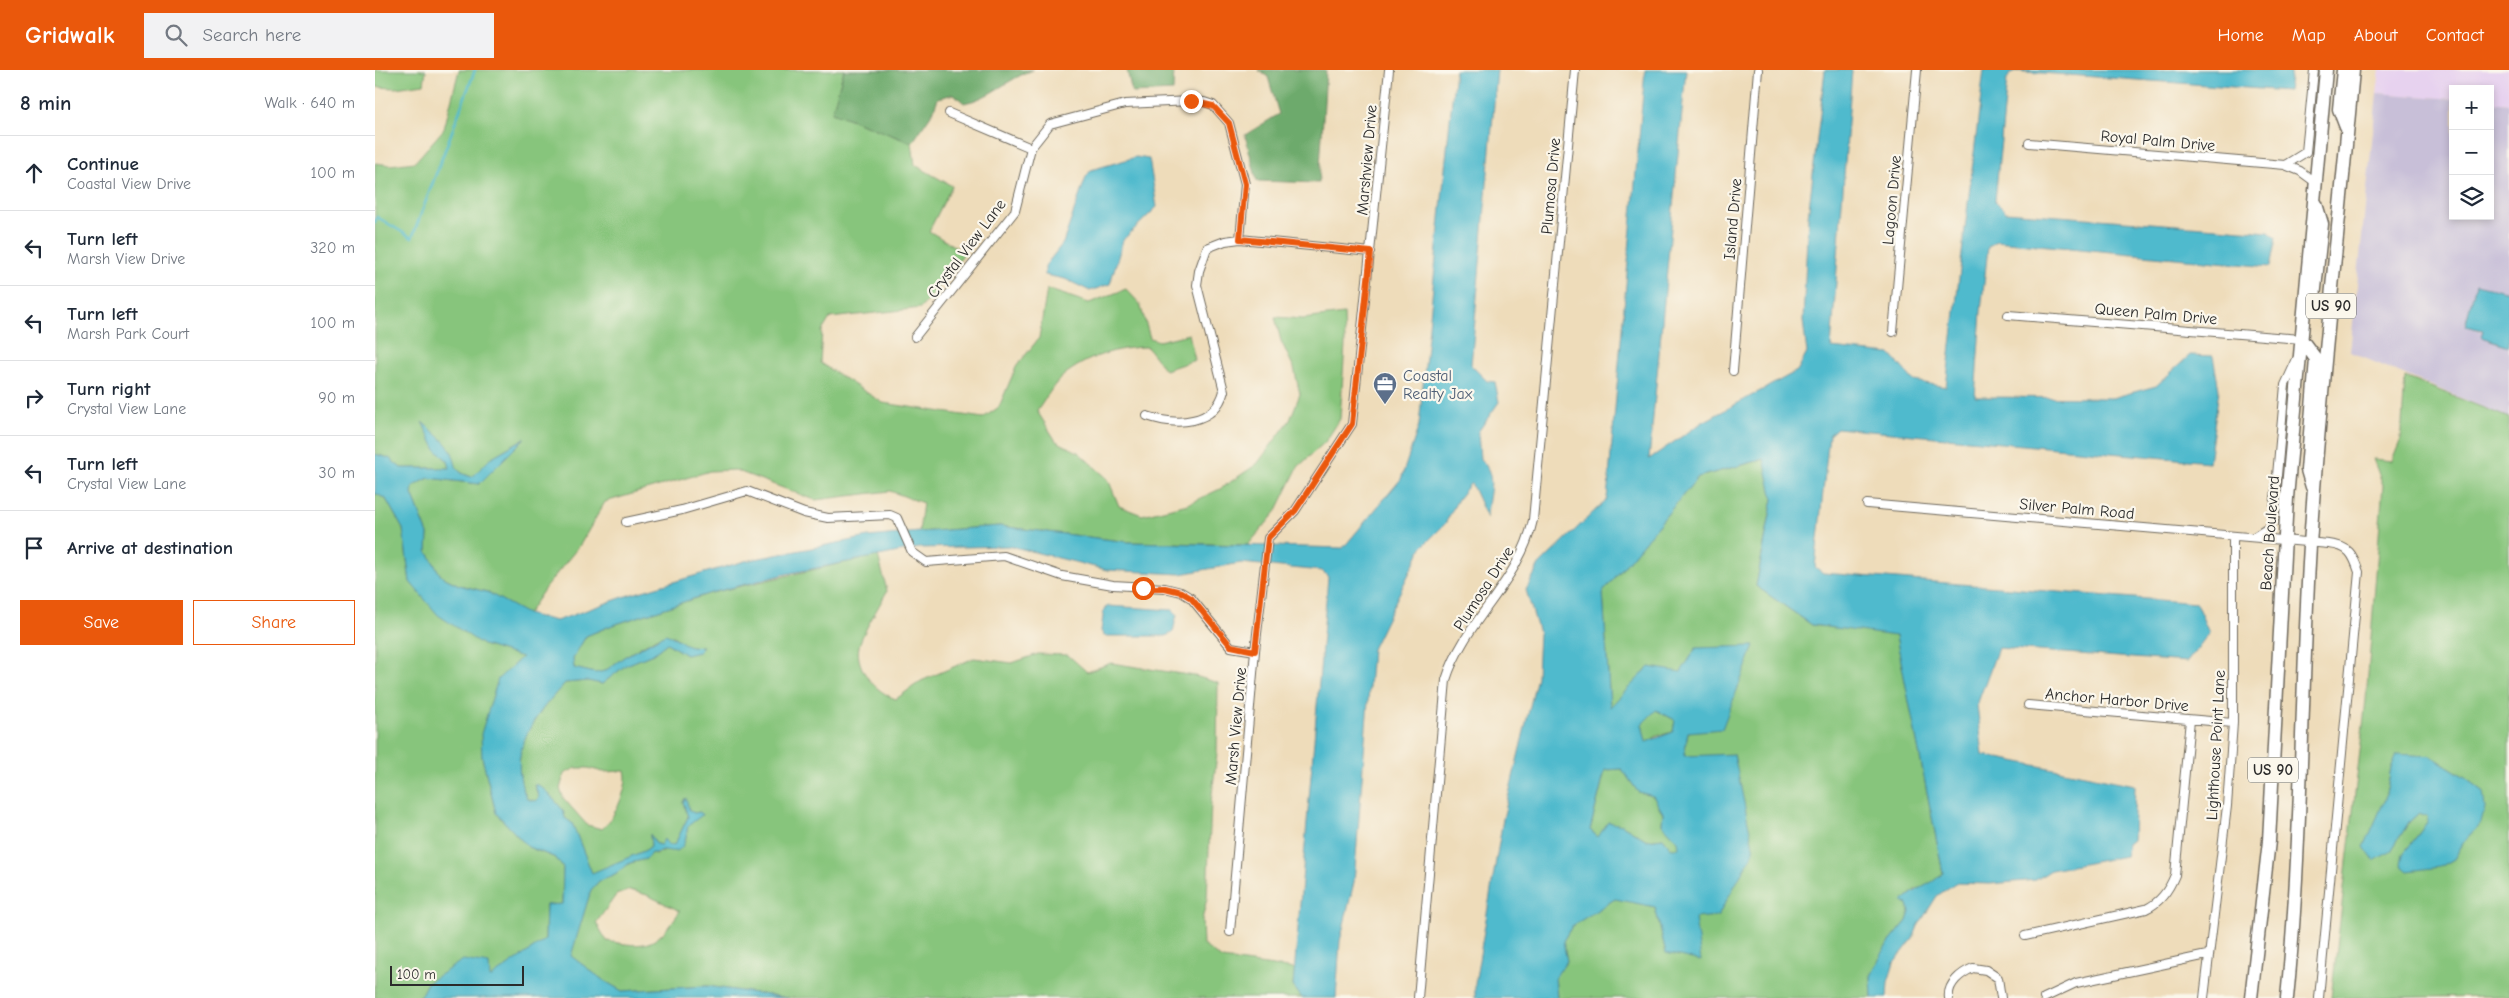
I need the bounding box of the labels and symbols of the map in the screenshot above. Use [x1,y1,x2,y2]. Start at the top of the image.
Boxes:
route end [1180,90,1203,113]
street label: Marshview Drive [1353,104,1381,216]
street label: Royal Palm Drive [2100,127,2216,155]
street label: Plumosa Drive [1538,137,1564,235]
street label: Lagoon Drive [1879,154,1905,246]
street label: Island Drive [1720,178,1746,261]
street label: Crystal View Lane [924,196,1010,302]
road number: US 90 [2306,294,2356,318]
street label: Queen Palm Drive [2094,300,2218,328]
place label: Coastal Realty Jax [1403,367,1473,403]
office icon: Coastal Realty Jax [1372,371,1398,405]
street label: Beach Boulevard [2257,475,2283,591]
street label: Silver Palm Road [2019,495,2135,523]
street label: Plumosa Drive [1450,543,1518,634]
route start [1132,577,1155,600]
street label: Marsh View Drive [1222,666,1250,786]
street label: Lighthouse Point Lane [2203,669,2229,821]
street label: Anchor Harbor Drive [2044,685,2189,715]
road number: US 90 [2248,758,2298,782]
scale bar [390,963,524,986]

